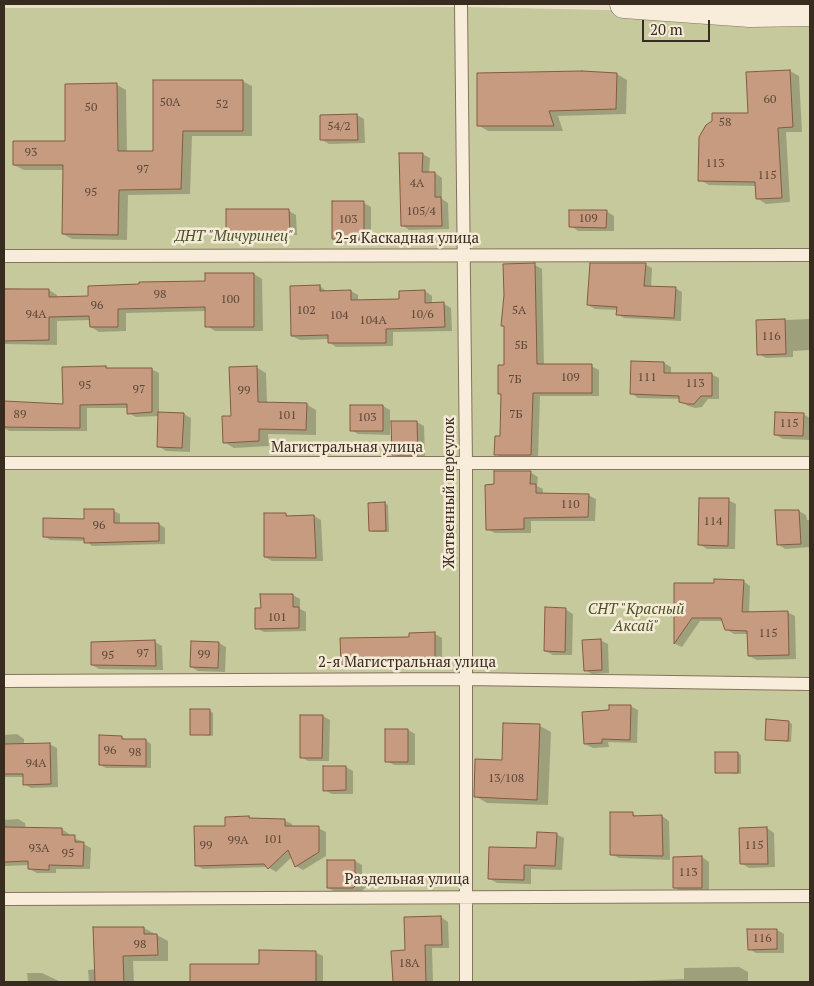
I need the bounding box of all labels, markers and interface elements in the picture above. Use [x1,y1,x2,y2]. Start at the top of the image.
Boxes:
scale bar [644,10,712,42]
text: 20 m [650,19,683,39]
house number: 60 [764,93,776,107]
house number: 50А [160,96,180,110]
house number: 52 [216,98,228,112]
house number: 50 [85,101,97,115]
house number: 58 [719,116,731,130]
house number: 54/2 [327,120,351,134]
house number: 93 [25,146,37,160]
house number: 113 [705,157,725,171]
house number: 97 [137,163,149,177]
house number: 115 [757,169,777,183]
house number: 4А [410,177,424,191]
house number: 95 [85,186,97,200]
house number: 105/4 [406,205,436,219]
house number: 109 [578,212,598,226]
house number: 103 [338,213,358,227]
park label: ДНТ "Мичуринец" [175,228,293,246]
street label: 2-я Каскадная улица [335,230,479,248]
house number: 98 [154,288,166,302]
house number: 100 [220,293,240,307]
house number: 96 [91,299,103,313]
house number: 102 [296,304,316,318]
house number: 5А [512,304,526,318]
house number: 94А [26,308,46,322]
house number: 10/6 [410,308,434,322]
house number: 104 [329,309,349,323]
house number: 104А [359,314,387,328]
house number: 116 [761,330,781,344]
house number: 5Б [514,339,528,353]
house number: 109 [560,371,580,385]
house number: 111 [637,371,657,385]
house number: 7Б [508,373,522,387]
house number: 113 [685,377,705,391]
house number: 95 [79,379,91,393]
house number: 97 [133,383,145,397]
house number: 99 [238,384,250,398]
house number: 89 [14,408,26,422]
house number: 7Б [509,408,523,422]
house number: 101 [277,409,297,423]
house number: 103 [357,411,377,425]
street label: Жатвенный переулок [441,417,459,569]
house number: 115 [779,417,799,431]
street label: Магистральная улица [271,439,423,457]
house number: 110 [560,498,580,512]
house number: 114 [703,515,723,529]
house number: 96 [93,519,105,533]
park label: СНТ "Красный Аксай" [588,601,684,636]
house number: 101 [267,611,287,625]
house number: 115 [758,627,778,641]
house number: 97 [137,647,149,661]
house number: 99 [198,648,210,662]
house number: 95 [102,649,114,663]
street label: 2-я Магистральная улица [318,654,496,672]
house number: 96 [104,744,116,758]
house number: 98 [129,746,141,760]
house number: 94А [26,757,46,771]
house number: 13/108 [488,772,524,786]
house number: 101 [263,833,283,847]
house number: 99А [228,834,248,848]
house number: 99 [200,839,212,853]
house number: 115 [744,839,764,853]
house number: 93А [29,842,49,856]
house number: 95 [62,847,74,861]
house number: 113 [678,866,698,880]
street label: Раздельная улица [345,871,469,889]
house number: 116 [752,932,772,946]
house number: 98 [134,938,146,952]
house number: 18А [399,957,419,971]

